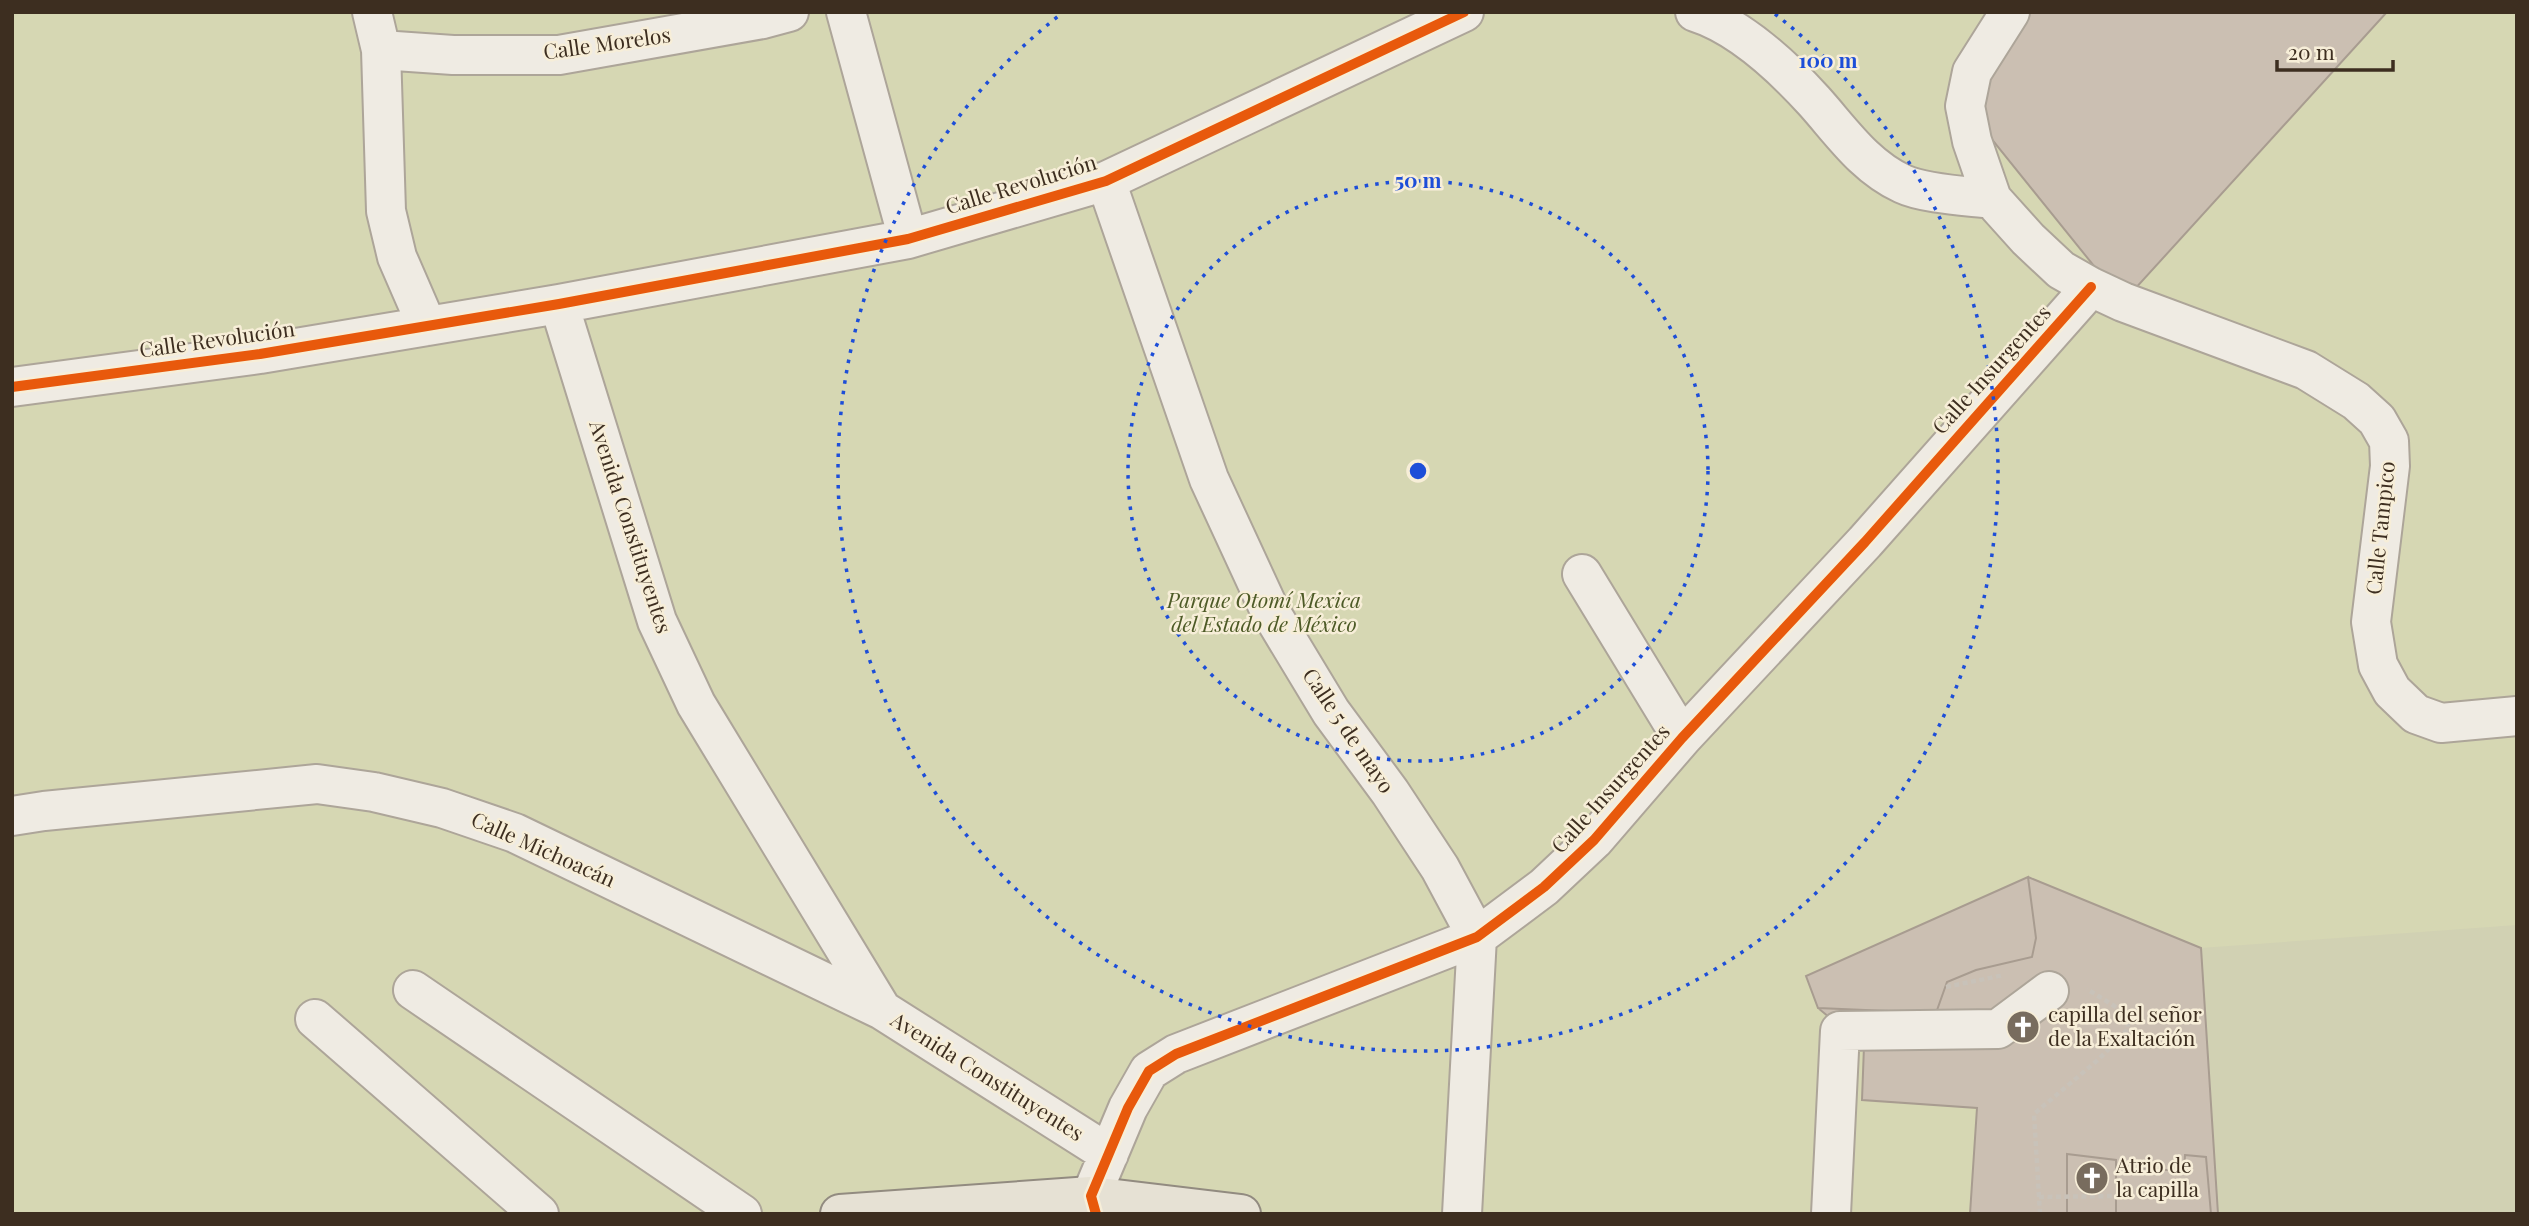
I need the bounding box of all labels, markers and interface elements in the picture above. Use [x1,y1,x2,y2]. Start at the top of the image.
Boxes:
street label: Calle Morelos [541,19,672,65]
scale bar [2277,28,2392,72]
text: 20 m [2288,37,2335,65]
text: 100 m [1798,45,1858,73]
street label: Calle Revolución [941,147,1100,219]
text: 50 m [1394,165,1442,193]
street label: Calle Insurgentes [1925,298,2056,439]
street label: Calle Revolución [137,313,297,363]
street label: Avenida Constituyentes [584,415,680,636]
centre of rings [1406,459,1430,483]
street label: Calle Tampico [2358,460,2400,596]
park label: Parque Otomí Mexica del Estado de México [1166,585,1361,637]
street label: Calle 5 de mayo [1297,662,1402,798]
street label: Calle Insurgentes [1544,717,1675,858]
street label: Calle Michoacán [467,804,621,893]
place label: capilla del señor de la Exaltación [2048,999,2203,1051]
street label: Avenida Constituyentes [886,1004,1090,1146]
church icon: capilla del señor de la Exaltación [2004,1008,2042,1046]
place label: Atrio de la capilla [2115,1150,2199,1202]
church icon: Atrio de la capilla [2073,1159,2111,1197]

